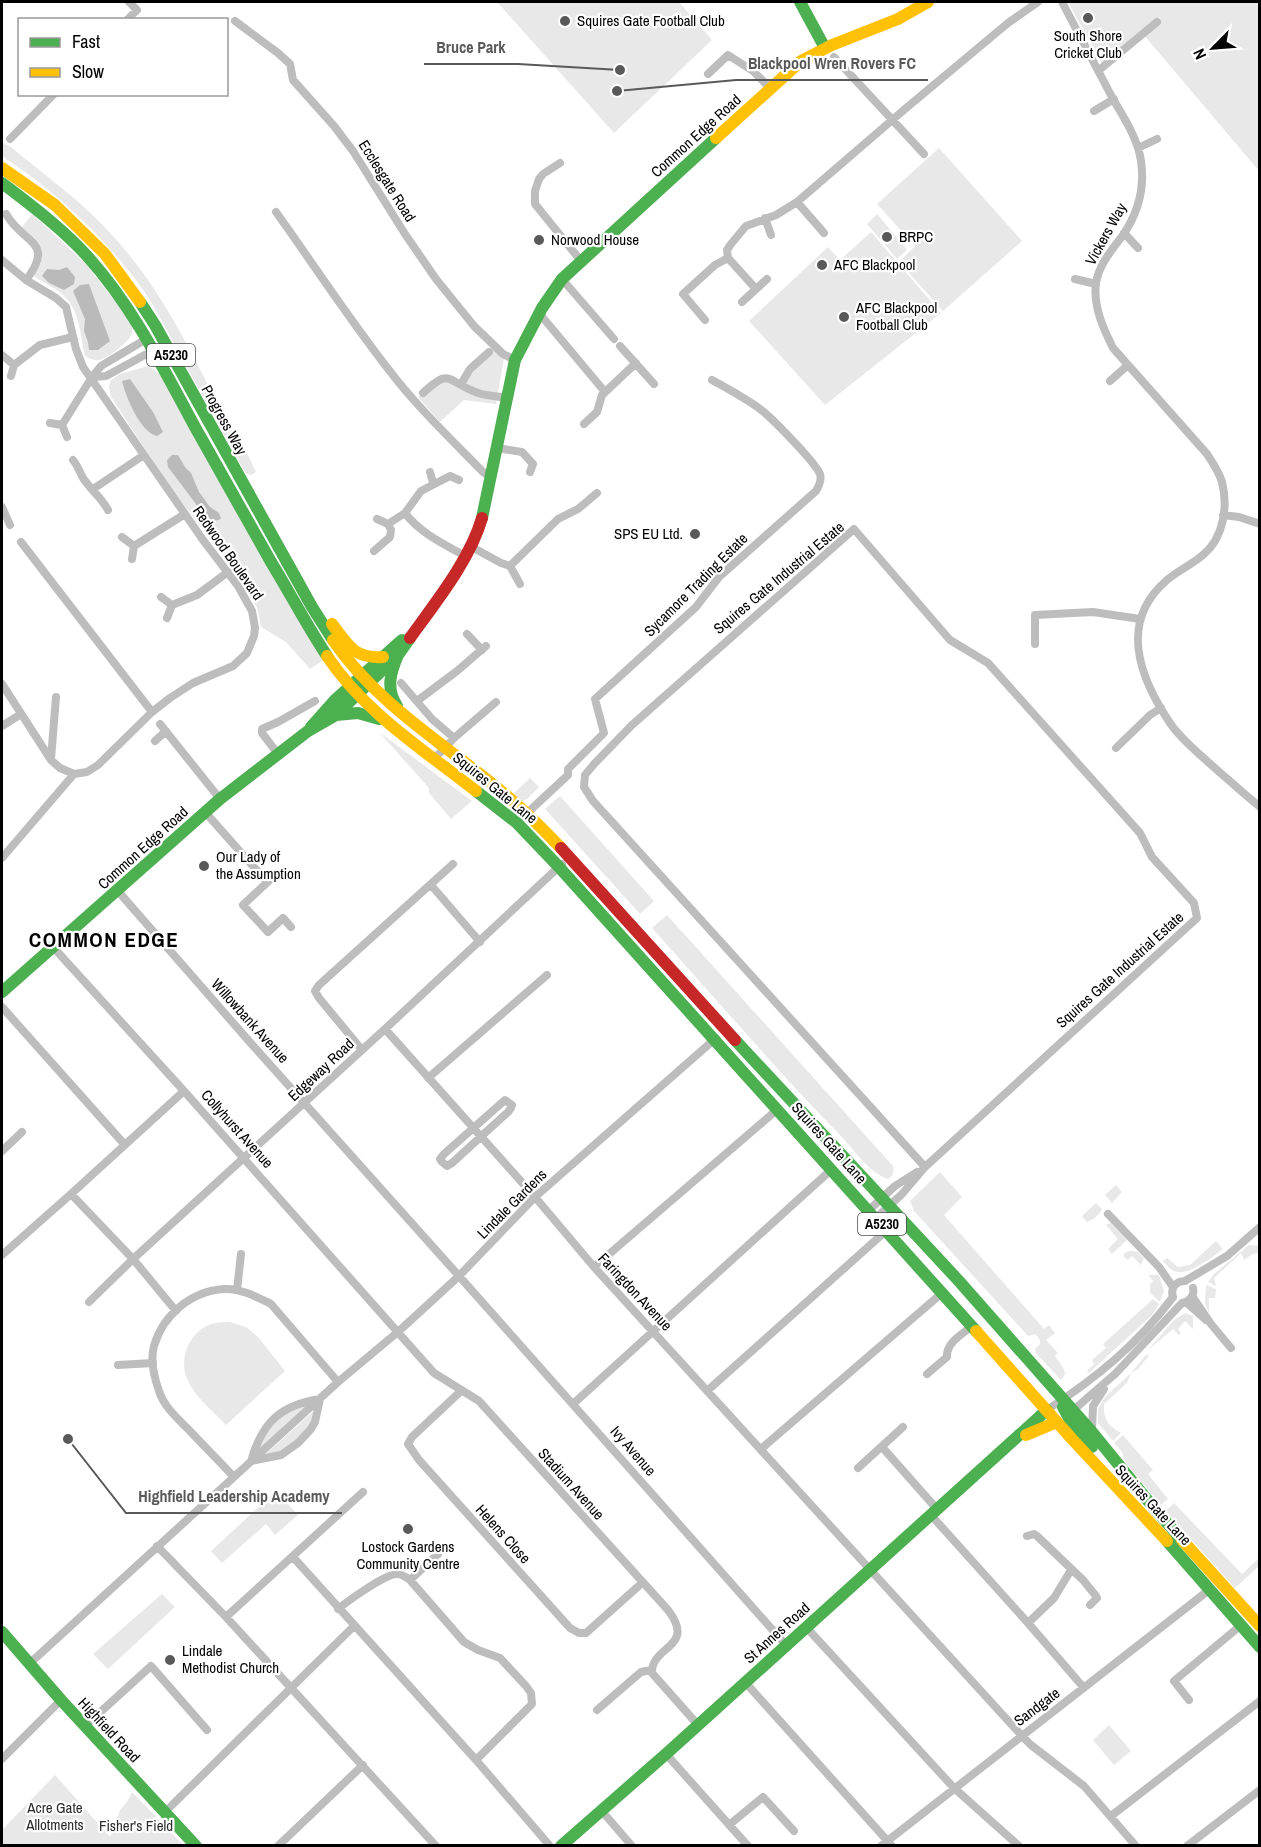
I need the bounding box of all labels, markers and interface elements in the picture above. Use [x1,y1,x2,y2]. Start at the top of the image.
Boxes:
place label: Squires Gate Football Club [577,10,725,31]
marker: South Shore Cricket Club [1081,11,1095,25]
marker: Squires Gate Football Club [558,14,572,28]
legend [18,18,228,96]
north arrow [1183,18,1243,78]
place label: South Shore Cricket Club [1054,25,1122,63]
text: Fast [72,29,100,54]
callout: Bruce Park [424,30,518,64]
text: Bruce Park [436,36,506,58]
text: N [1187,45,1211,63]
callout: Blackpool Wren Rovers FC [736,46,928,80]
text: Blackpool Wren Rovers FC [748,52,916,74]
text: Slow [72,59,104,84]
street label: Common Edge Road [646,89,745,182]
street label: Ecclesgate Road [354,136,421,226]
street label: Vickers Way [1080,198,1132,269]
place label: BRPC [899,226,933,247]
place label: Norwood House [551,229,639,250]
marker: BRPC [880,230,894,244]
marker: Norwood House [532,233,546,247]
place label: AFC Blackpool [833,254,915,275]
marker: AFC Blackpool [815,258,829,272]
place label: AFC Blackpool Football Club [855,297,937,335]
marker: AFC Blackpool Football Club [837,310,851,324]
road number: A5230 [147,344,195,366]
street label: Progress Way [197,381,253,459]
street label: Redwood Boulevard [188,501,269,604]
street label: Squires Gate Industrial Estate [709,517,849,639]
place label: SPS EU Ltd. [614,523,683,544]
marker: SPS EU Ltd. [688,527,702,541]
street label: Sycamore Trading Estate [639,528,752,641]
street label: Squires Gate Lane [449,747,542,828]
street label: Common Edge Road [93,801,192,894]
place label: Our Lady of the Assumption [216,846,301,884]
marker: Our Lady of the Assumption [197,859,211,873]
street label: Squires Gate Industrial Estate [1051,907,1188,1033]
district label: COMMON EDGE [29,925,179,954]
street label: Willowbank Avenue [207,974,294,1068]
street label: Edgeway Road [283,1034,358,1106]
street label: Collyhurst Avenue [196,1085,278,1173]
street label: Squires Gate Lane [787,1097,872,1188]
street label: Lindale Gardens [472,1164,551,1243]
road number: A5230 [858,1213,906,1235]
street label: Faringdon Avenue [594,1248,677,1335]
street label: Ivy Avenue [606,1421,661,1480]
street label: Stadium Avenue [533,1443,609,1524]
street label: Squires Gate Lane [1110,1460,1196,1550]
callout: Highfield Leadership Academy [126,1479,342,1513]
text: Highfield Leadership Academy [138,1485,330,1507]
street label: Helens Close [471,1499,536,1568]
marker: Lostock Gardens Community Centre [401,1522,415,1536]
place label: Lostock Gardens Community Centre [356,1536,460,1574]
street label: St Annes Road [739,1597,814,1668]
place label: Lindale Methodist Church [182,1640,279,1678]
marker: Lindale Methodist Church [163,1653,177,1667]
street label: Sandgate [1009,1682,1064,1731]
street label: Highfield Road [74,1692,145,1767]
park label: Acre Gate Allotments [25,1797,84,1835]
park label: Fisher's Field [99,1815,173,1836]

